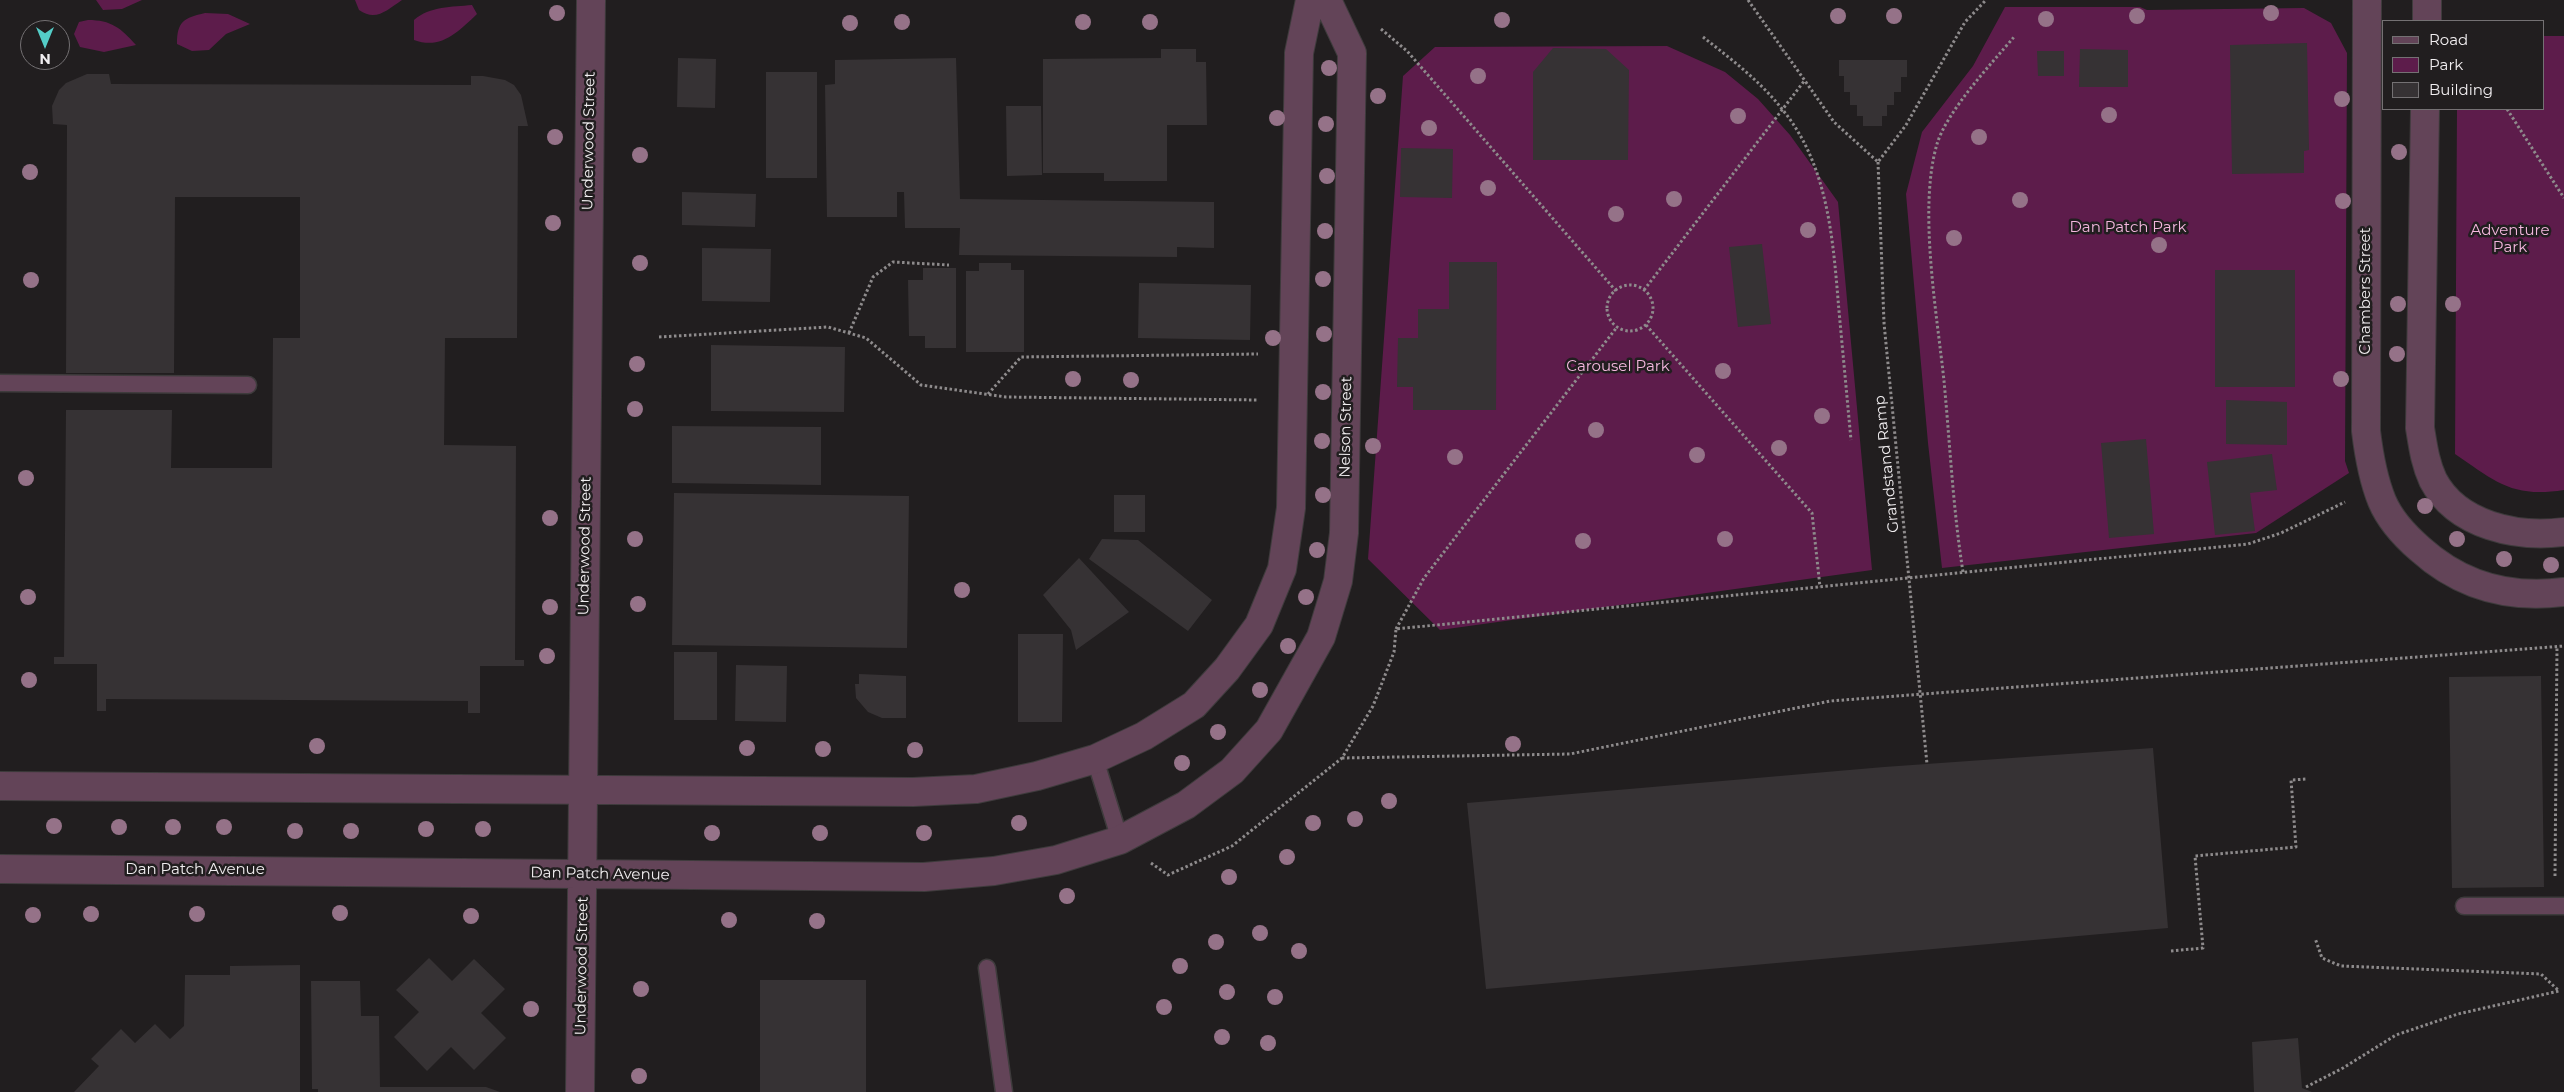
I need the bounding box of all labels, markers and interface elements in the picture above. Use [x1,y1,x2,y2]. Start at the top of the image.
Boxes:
north arrow [20,20,70,70]
legend [2382,20,2544,110]
text: Road [2429,30,2468,49]
text: N [39,50,51,68]
text: Park [2429,55,2463,74]
street label: Underwood Street [579,71,599,211]
text: Building [2429,80,2493,99]
park label: Dan Patch Park [2069,219,2187,237]
park label: Adventure Park [2470,222,2550,257]
street label: Chambers Street [2357,227,2375,355]
park label: Carousel Park [1566,358,1670,376]
street label: Nelson Street [1336,376,1356,478]
street label: Grandstand Ramp [1871,394,1903,534]
street label: Underwood Street [575,476,595,616]
street label: Dan Patch Avenue [125,861,265,879]
street label: Dan Patch Avenue [530,864,670,884]
street label: Underwood Street [572,896,592,1036]

